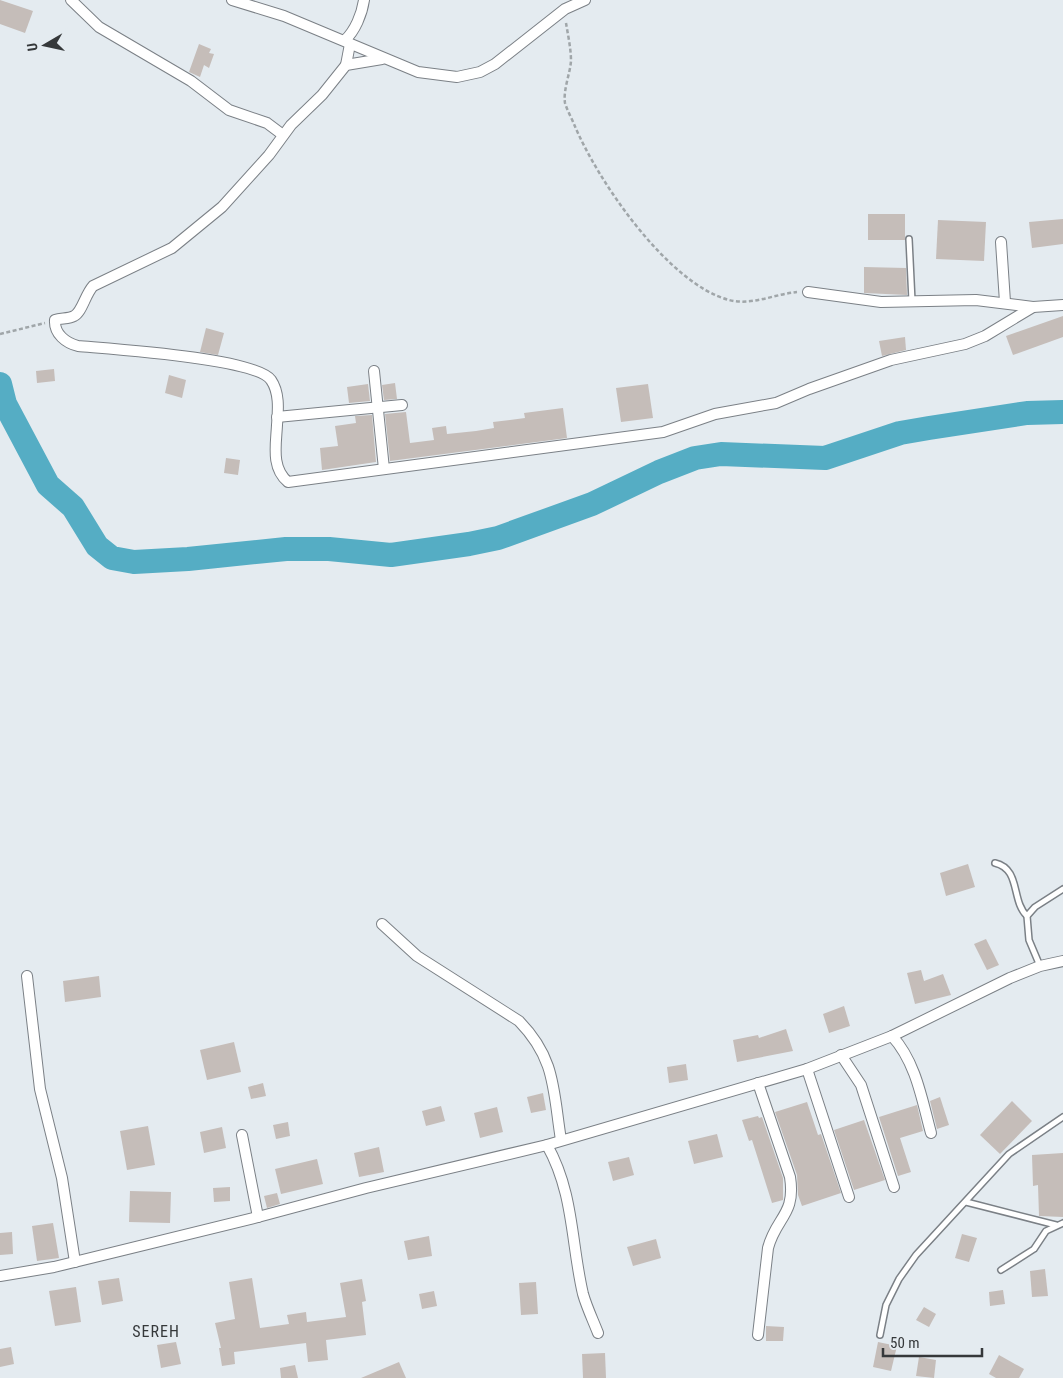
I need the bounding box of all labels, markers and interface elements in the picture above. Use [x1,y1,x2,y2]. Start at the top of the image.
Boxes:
north arrow [20,20,70,70]
text: U [24,42,41,52]
district label: SEREH [132,1322,180,1341]
scale bar [883,1326,982,1358]
text: 50 m [890,1334,920,1352]

